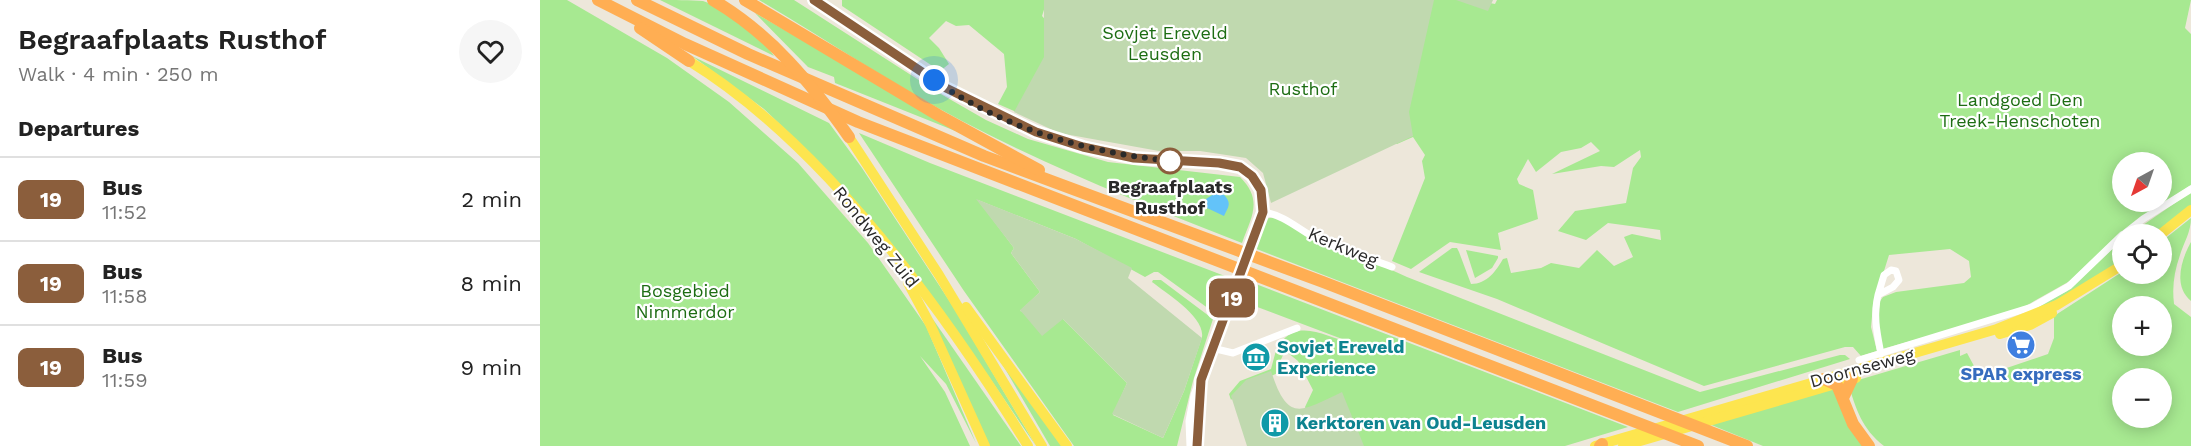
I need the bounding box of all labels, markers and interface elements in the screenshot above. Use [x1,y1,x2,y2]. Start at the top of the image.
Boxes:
button: heart [459,20,522,83]
park label: Sovjet Ereveld Leusden [1102,22,1228,64]
text: Begraafplaats Rusthof [18,23,326,56]
text: Walk · 4 min · 250 m [18,62,219,86]
your location [919,65,949,95]
park label: Rusthof [1269,78,1337,99]
park label: Landgoed Den Treek-Henschoten [1940,89,2100,131]
text: Departures [18,116,139,141]
marker: Begraafplaats Rusthof [1157,148,1183,174]
north arrow [2112,152,2172,212]
map controls [2112,152,2172,428]
text: Bus [102,175,142,200]
place label: Begraafplaats Rusthof [1108,176,1233,218]
street label: Rondweg Zuid [829,182,924,291]
text: 19 [40,187,62,212]
text: 2 min [461,187,522,212]
text: 11:52 [102,200,147,224]
street label: Kerkweg [1305,222,1382,271]
button: locate [2112,224,2172,284]
text: Bus [102,259,142,284]
text: 19 [40,271,62,296]
text: 8 min [461,271,522,296]
line badge: 19 [1205,278,1259,318]
park label: Bosgebied Nimmerdor [635,280,735,322]
text: 11:58 [102,284,147,308]
text: 19 [1221,286,1243,311]
button: + [2112,296,2172,356]
supermarket icon: SPAR express [2005,329,2037,361]
place label: Sovjet Ereveld Experience [1277,336,1405,378]
museum icon: Sovjet Ereveld Experience [1240,341,1272,373]
text: Bus [102,343,142,368]
street label: Doornseweg [1807,343,1917,392]
text: 19 [40,355,62,380]
text: 9 min [460,355,522,380]
place label: SPAR express [1960,363,2082,384]
text: 11:59 [102,368,148,392]
button: − [2112,368,2172,428]
building icon: Kerktoren van Oud-Leusden [1259,407,1291,439]
place label: Kerktoren van Oud-Leusden [1296,412,1546,433]

